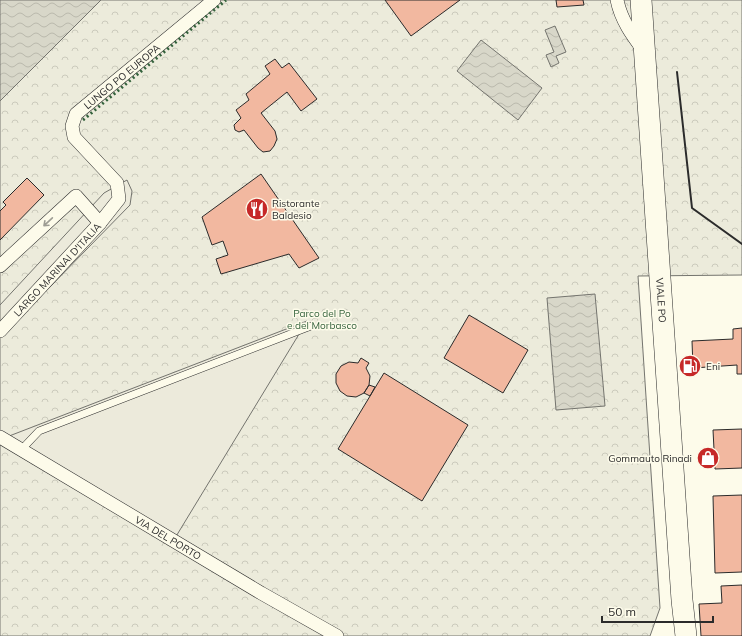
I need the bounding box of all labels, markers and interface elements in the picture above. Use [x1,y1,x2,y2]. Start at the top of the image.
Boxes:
street label: LUNGO PO EUROPA [81,41,163,112]
restaurant icon: Ristorante Baldesio [244,196,270,222]
place label: Ristorante Baldesio [272,197,320,222]
one-way arrow [43,217,53,226]
street label: LARGO MARINAI D'ITALIA [11,220,104,319]
street label: VIALE PO [653,277,669,324]
park label: Parco del Po e del Morbasco [287,307,357,332]
fuel station icon: Eni [677,353,703,379]
place label: Eni [706,360,720,373]
shop icon: Gommauto Rinadi [695,445,721,471]
place label: Gommauto Rinadi [608,452,692,465]
street label: VIA DEL PORTO [132,513,204,563]
scale bar [602,598,713,624]
text: 50 m [608,604,636,619]

